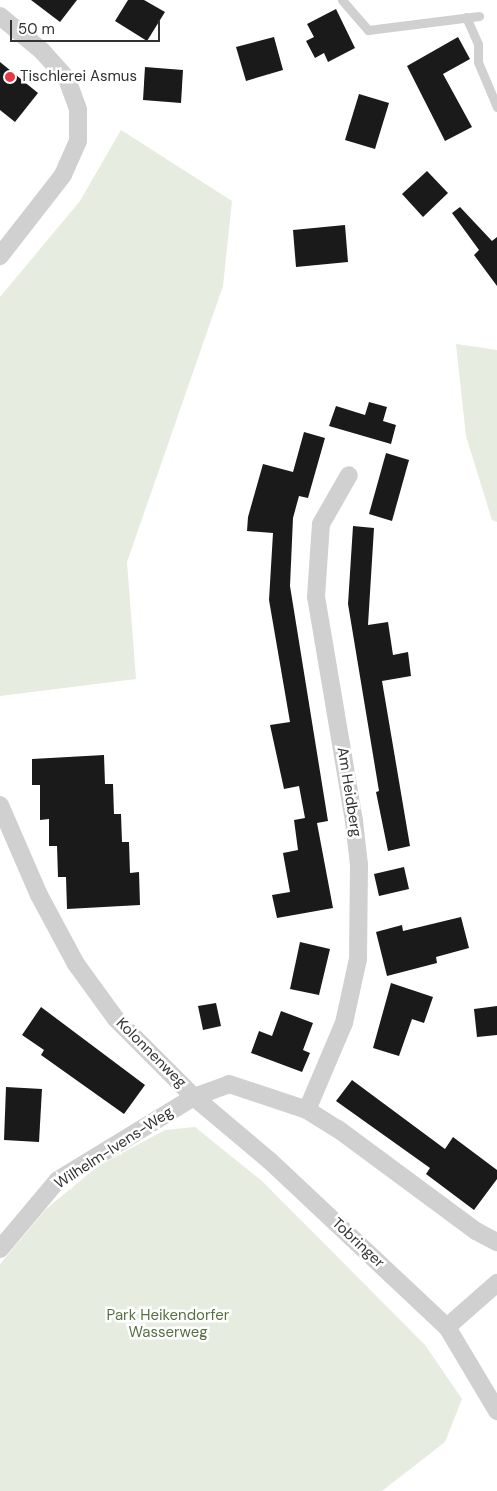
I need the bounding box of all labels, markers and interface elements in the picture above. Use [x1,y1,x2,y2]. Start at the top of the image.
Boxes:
scale bar [12,10,162,42]
text: 50 m [18,19,55,39]
place label: Tischlerei Asmus [20,68,137,86]
marker: Tischlerei Asmus [4,71,16,83]
street label: Am Heidberg [333,746,365,838]
street label: Kolonnenweg [112,1014,190,1092]
street label: Wilhelm-Ivens-Weg [52,1103,176,1193]
street label: Tobringer [328,1214,388,1272]
park label: Park Heikendorfer Wasserweg [107,1306,229,1341]

